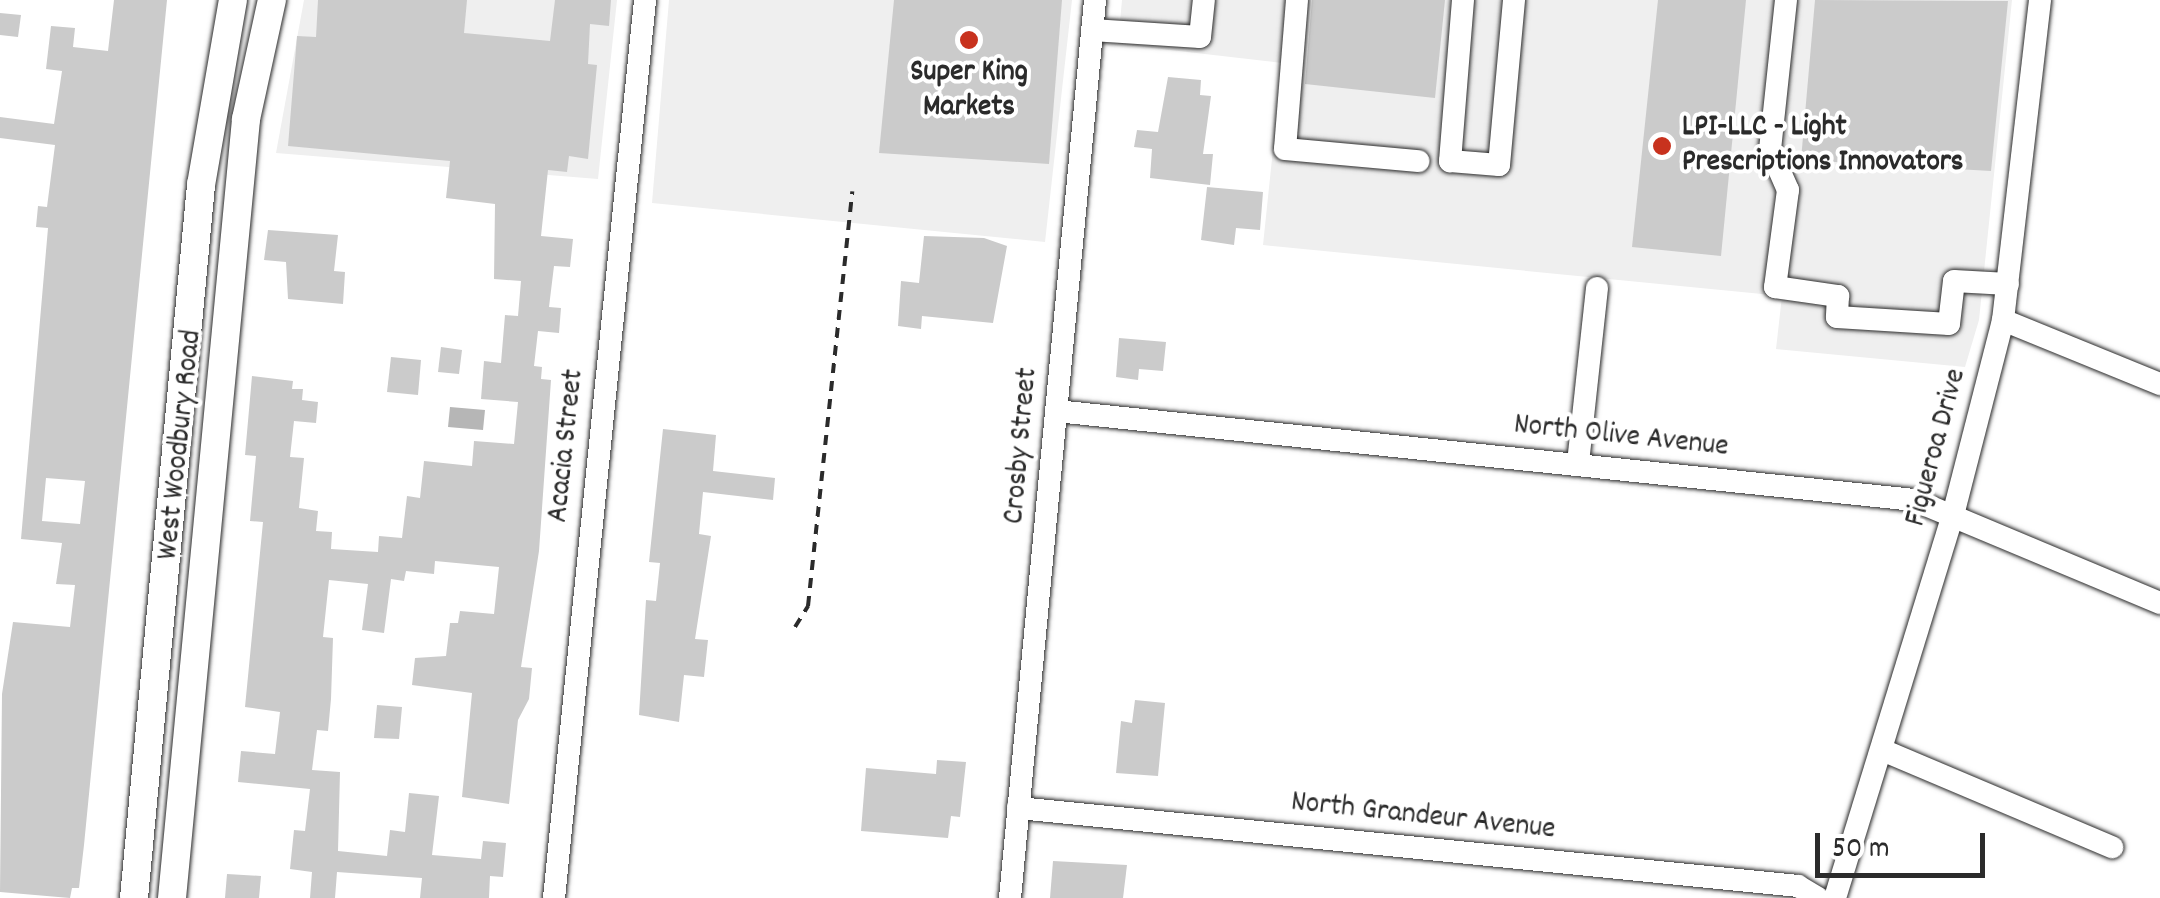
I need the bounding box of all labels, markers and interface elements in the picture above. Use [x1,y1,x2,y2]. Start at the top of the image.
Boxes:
marker: Super King Markets [958,29,980,51]
place label: Super King Markets [910,56,1028,126]
place label: LPI-LLC - Light Prescriptions Innovators [1682,111,1963,182]
marker: LPI-LLC - Light Prescriptions Innovators [1651,135,1673,157]
street label: West Woodbury Road [152,328,212,562]
street label: Figueroa Drive [1900,365,1976,531]
street label: Crosby Street [998,366,1048,526]
street label: Acacia Street [542,368,594,524]
street label: North Olive Avenue [1512,409,1730,467]
street label: North Grandeur Avenue [1289,786,1557,850]
scale bar [1820,813,1990,875]
text: 50 m [1832,829,1890,872]

